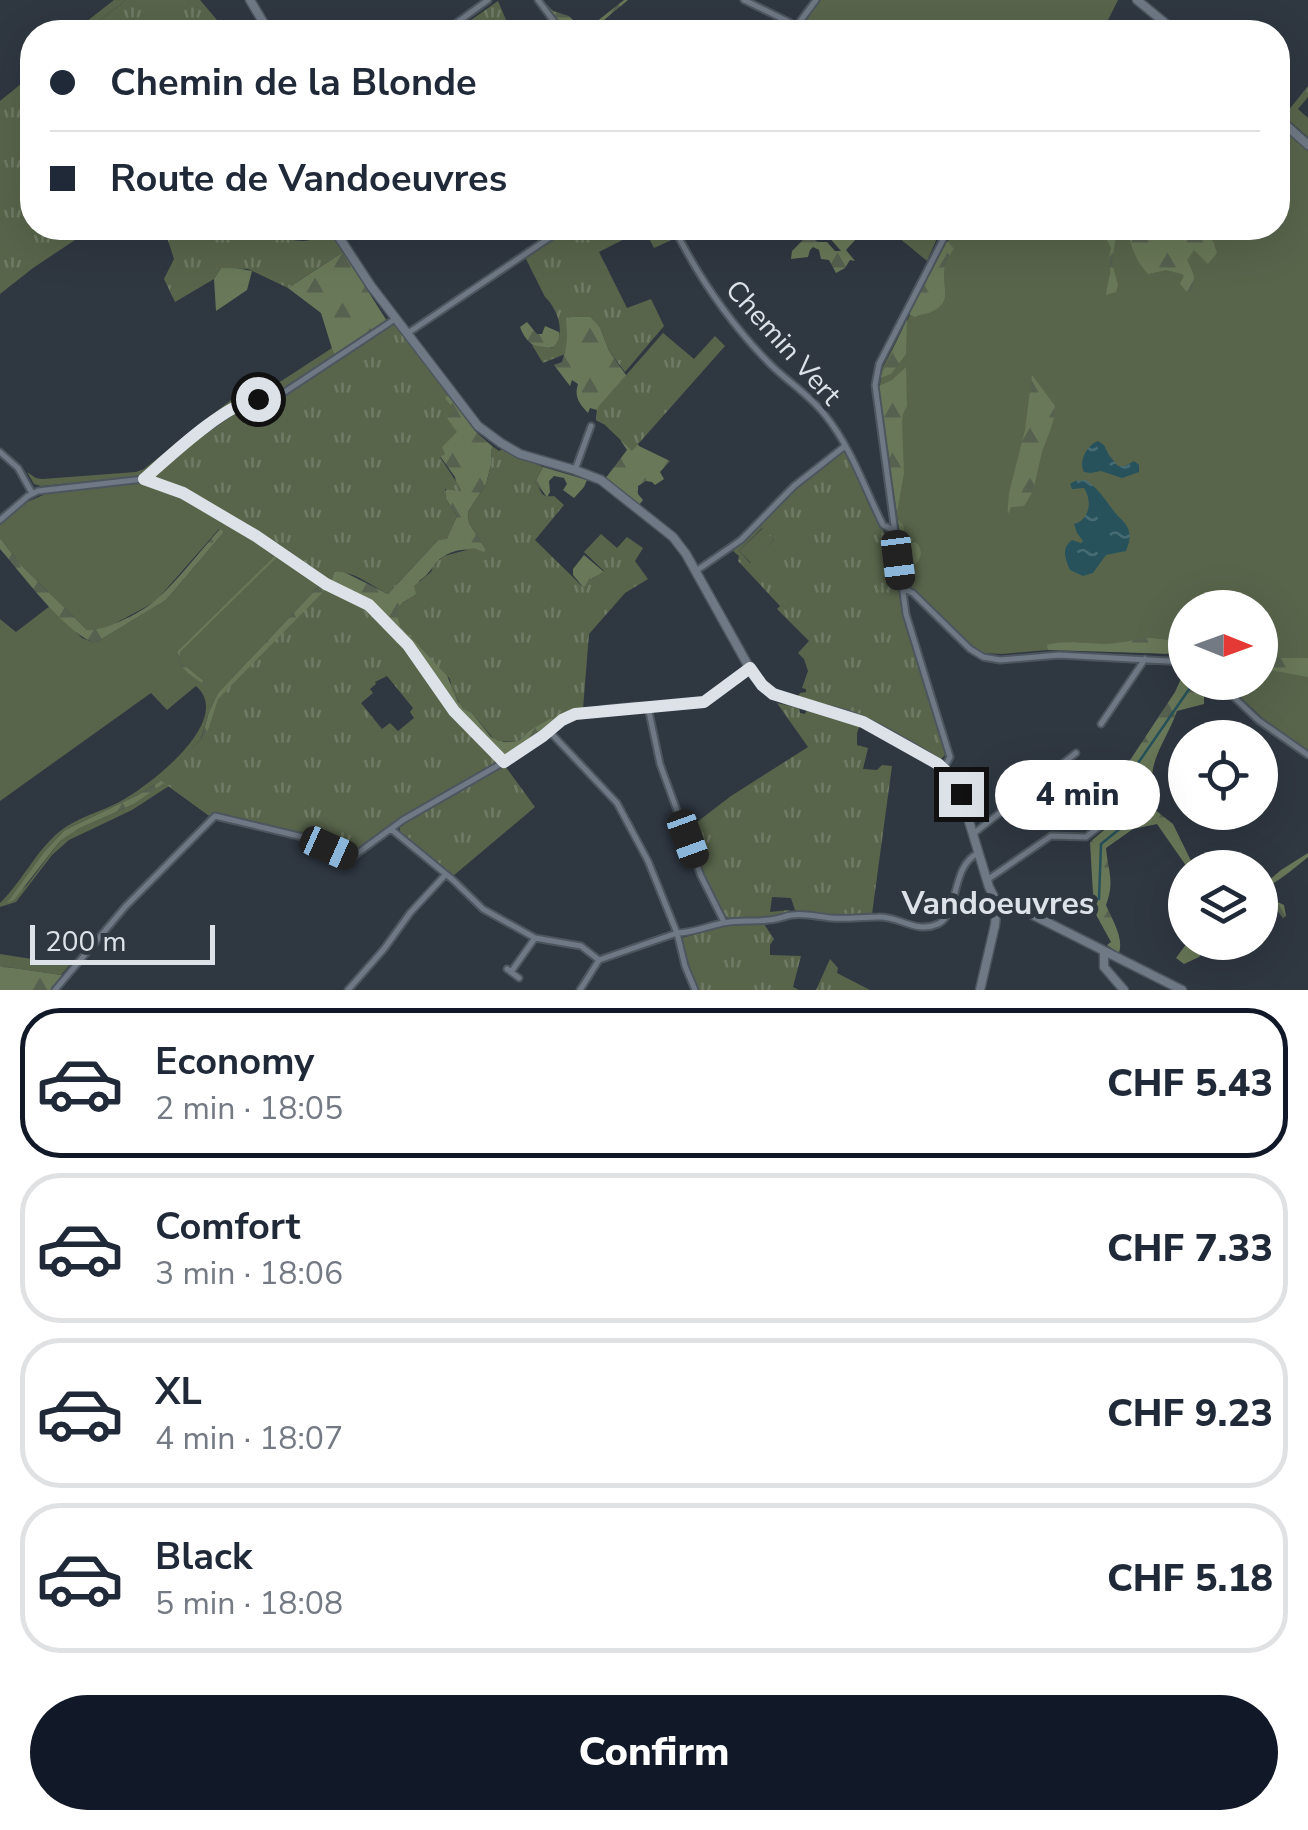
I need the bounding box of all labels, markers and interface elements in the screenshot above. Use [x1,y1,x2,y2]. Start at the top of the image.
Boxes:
text: Chemin de la Blonde [110,57,477,108]
text: Route de Vandoeuvres [110,153,507,204]
street label: Chemin Vert [717,272,850,414]
route start [236,377,281,422]
car [879,528,917,592]
north arrow [1168,590,1278,700]
map controls [1168,590,1278,960]
button: locate [1168,720,1278,830]
callout: 4 min [996,759,1161,829]
route end [939,772,984,817]
text: 4 min [1035,773,1120,816]
car [664,806,712,872]
car [295,822,363,874]
button: layers [1168,850,1278,960]
district label: Vandoeuvres [901,882,1094,925]
scale bar [30,920,215,964]
text: 200 m [45,923,127,961]
text: Economy [155,1036,314,1087]
icon: car [35,1038,125,1128]
text: CHF 5.43 [1107,1058,1273,1109]
text: 2 min · 18:05 [155,1087,343,1130]
text: Comfort [155,1201,300,1252]
icon: car [35,1203,125,1293]
text: CHF 7.33 [1107,1223,1273,1274]
text: 3 min · 18:06 [155,1252,343,1295]
text: XL [155,1366,202,1417]
icon: car [35,1368,125,1458]
text: CHF 9.23 [1107,1388,1273,1439]
text: 4 min · 18:07 [155,1417,343,1460]
text: Black [155,1531,252,1582]
icon: car [35,1533,125,1623]
text: CHF 5.18 [1107,1553,1273,1604]
text: 5 min · 18:08 [155,1582,343,1625]
button: Confirm [30,1695,1278,1810]

